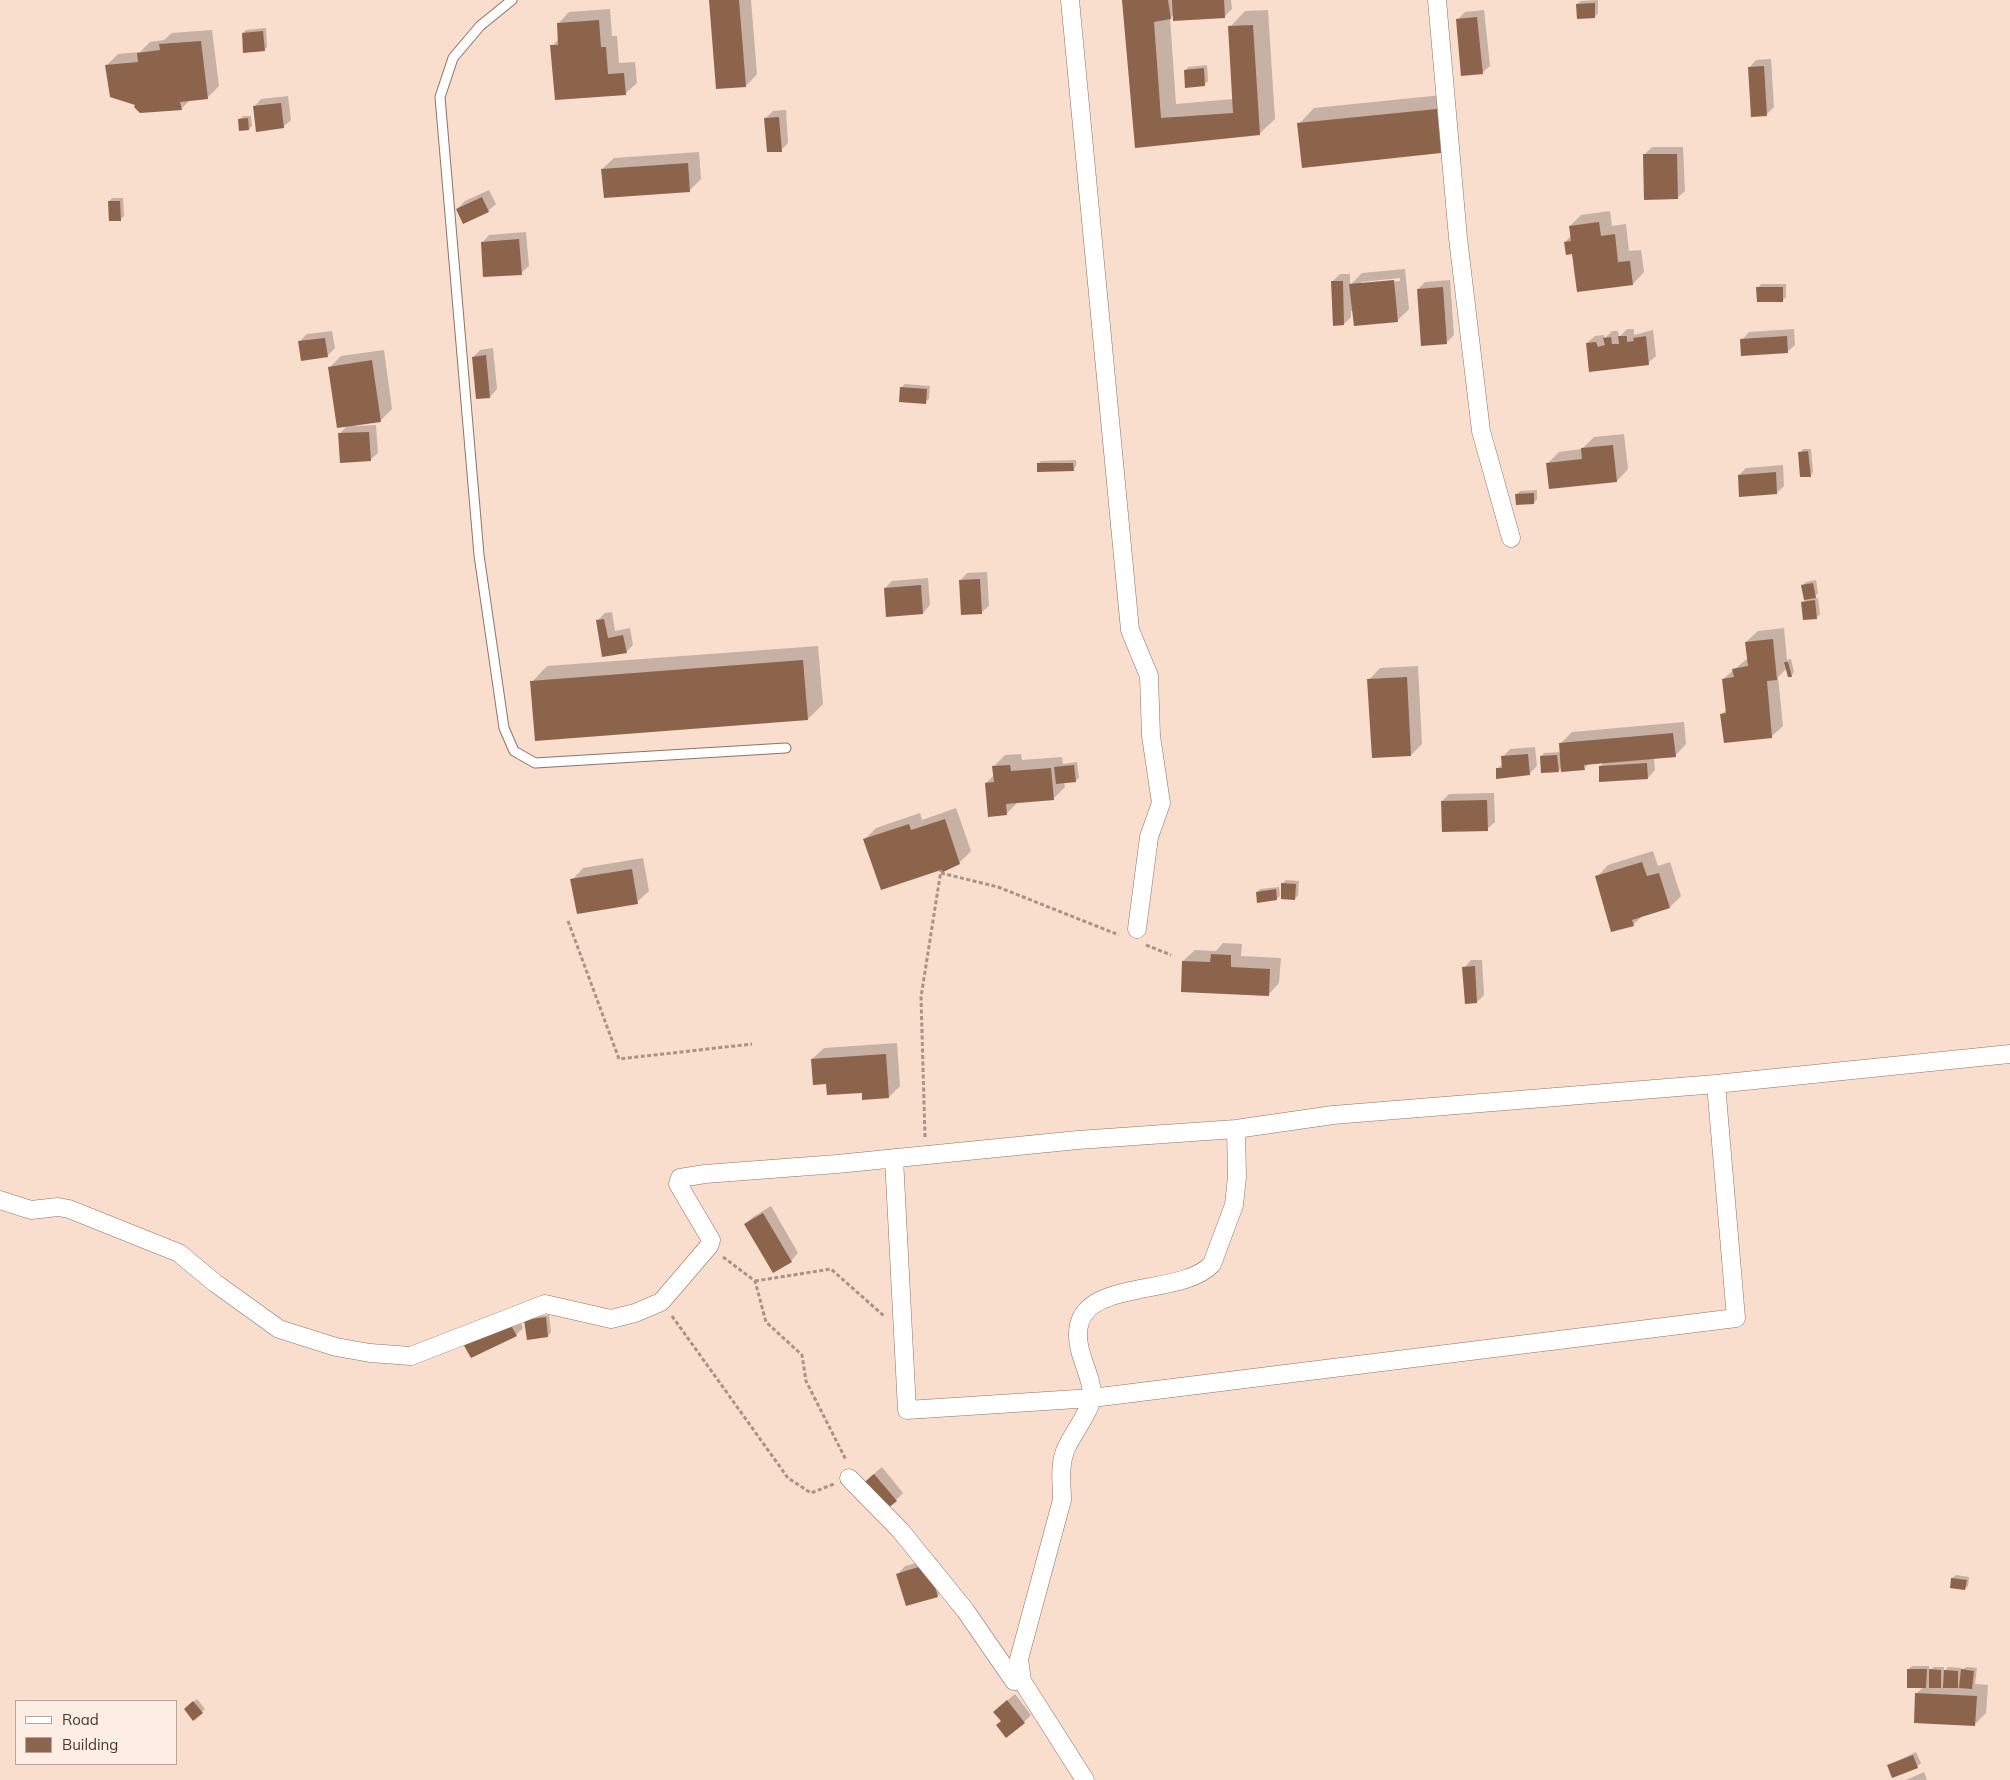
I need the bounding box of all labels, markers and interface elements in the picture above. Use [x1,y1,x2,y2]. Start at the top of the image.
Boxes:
legend [15,1700,178,1765]
text: Road [62,1710,99,1729]
text: Building [62,1735,118,1754]

